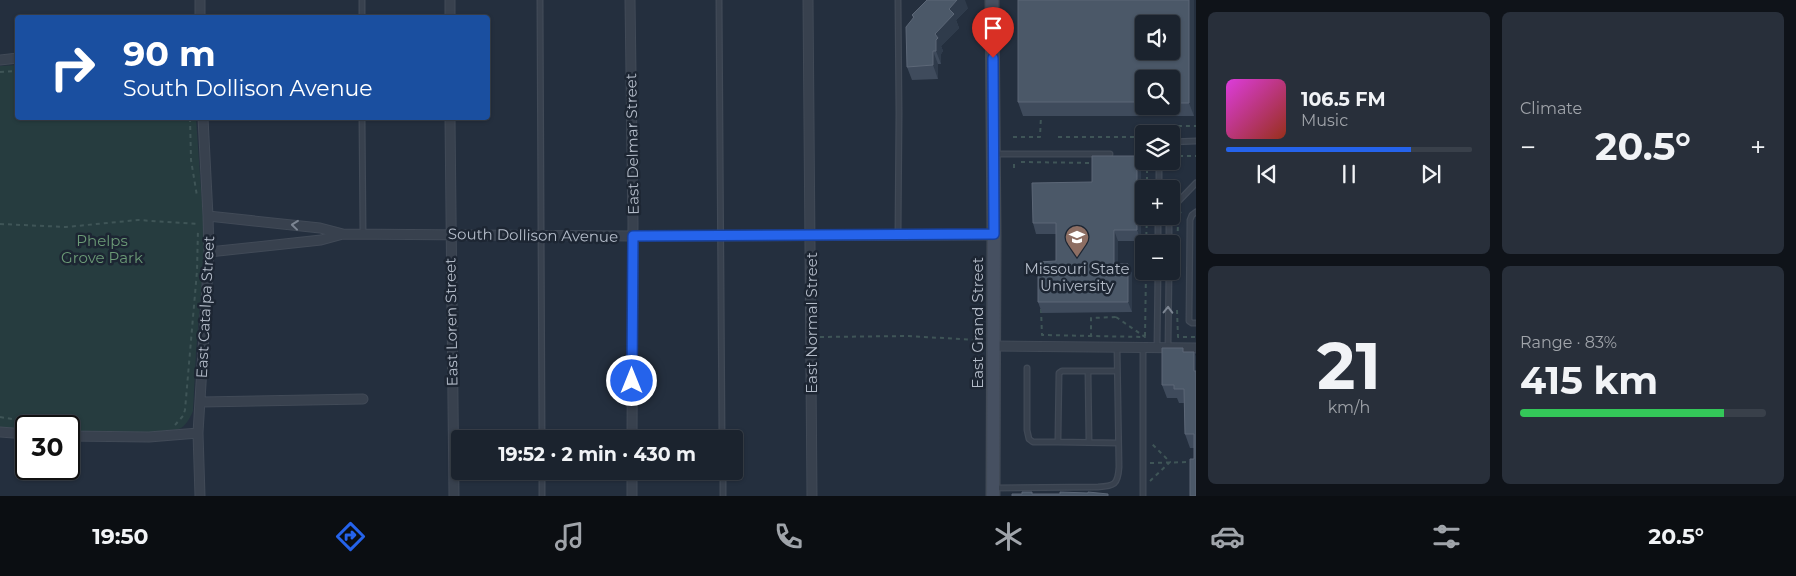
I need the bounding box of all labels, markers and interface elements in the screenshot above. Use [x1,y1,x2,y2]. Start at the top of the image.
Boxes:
pin [972,7,1014,58]
icon: arrive [979,14,1007,42]
map controls [1135,15,1180,280]
button: sound [1135,15,1180,60]
text: 90 m [123,32,216,75]
icon: right [40,35,105,100]
button: search [1135,70,1180,115]
street label: East Delmar Street [621,73,643,215]
text: South Dollison Avenue [123,75,373,102]
text: 106.5 FM [1301,88,1386,111]
text: Climate [1520,99,1582,118]
text: Music [1301,111,1348,130]
text: 20.5° [1595,123,1691,170]
button: layers [1135,125,1180,170]
text: − [1520,130,1536,164]
text: + [1750,130,1766,164]
icon: previous [1253,160,1281,188]
icon: pause [1335,160,1363,188]
icon: next [1417,160,1445,188]
button: + [1135,180,1180,225]
one-way arrow [291,220,299,231]
street label: South Dollison Avenue [448,224,618,246]
school or university icon: Missouri State University [1064,224,1090,258]
park label: Phelps Grove Park [61,231,143,267]
street label: East Catalpa Street [192,235,218,379]
button: − [1135,235,1180,280]
street label: East Normal Street [802,252,821,394]
street label: East Grand Street [968,257,987,389]
street label: East Loren Street [440,258,462,386]
place label: Missouri State University [1024,259,1130,295]
one-way arrow [1163,305,1173,313]
text: 21 [1317,326,1381,405]
text: Range · 83% [1520,333,1617,352]
position arrow [605,354,657,406]
text: 415 km [1520,357,1658,404]
text: km/h [1328,398,1370,417]
speed limit sign: 30 [15,415,80,480]
text: 19:52 · 2 min · 430 m [498,443,696,466]
icon: directions [333,519,368,554]
icon: music [552,519,587,554]
icon: phone [771,519,806,554]
icon: climate [991,519,1026,554]
icon: car [1210,519,1245,554]
icon: filters [1429,519,1464,554]
text: 19:50 [92,523,149,550]
text: 20.5° [1648,523,1704,550]

